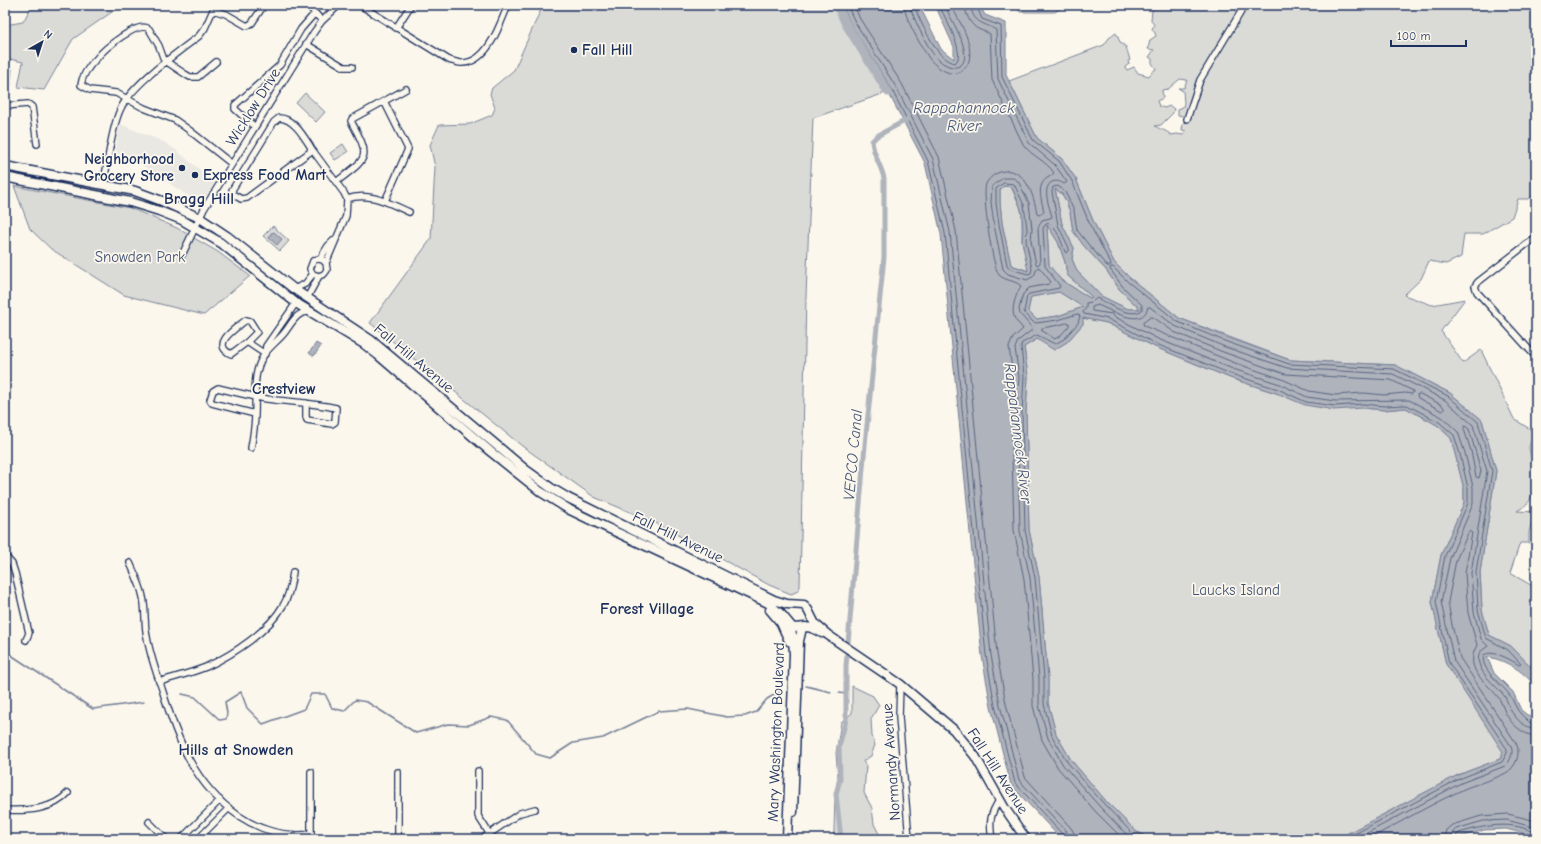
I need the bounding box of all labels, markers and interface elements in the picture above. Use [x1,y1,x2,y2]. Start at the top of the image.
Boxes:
north arrow [22,22,62,62]
scale bar [1391,22,1466,48]
text: N [41,27,55,42]
text: 100 m [1397,29,1430,43]
place label: Fall Hill [582,41,632,59]
marker: Fall Hill [569,45,579,55]
street label: Wicklow Drive [222,64,284,149]
water label: Rappahannock River [913,99,1015,135]
place label: Neighborhood Grocery Store [84,150,174,185]
marker: Neighborhood Grocery Store [177,163,187,173]
place label: Express Food Mart [203,166,327,184]
marker: Express Food Mart [190,170,200,180]
district label: Bragg Hill [164,190,234,208]
park label: Snowden Park [95,248,186,266]
street label: Fall Hill Avenue [370,319,458,397]
water label: Rappahannock River [1000,362,1036,505]
district label: Crestview [252,380,316,398]
water label: VEPCO Canal [840,408,866,501]
street label: Fall Hill Avenue [630,507,727,567]
park label: Laucks Island [1192,581,1280,599]
district label: Forest Village [600,600,694,618]
street label: Mary Washington Boulevard [764,642,788,822]
street label: Normandy Avenue [878,702,904,821]
street label: Fall Hill Avenue [964,725,1033,818]
district label: Hills at Snowden [179,741,293,759]

